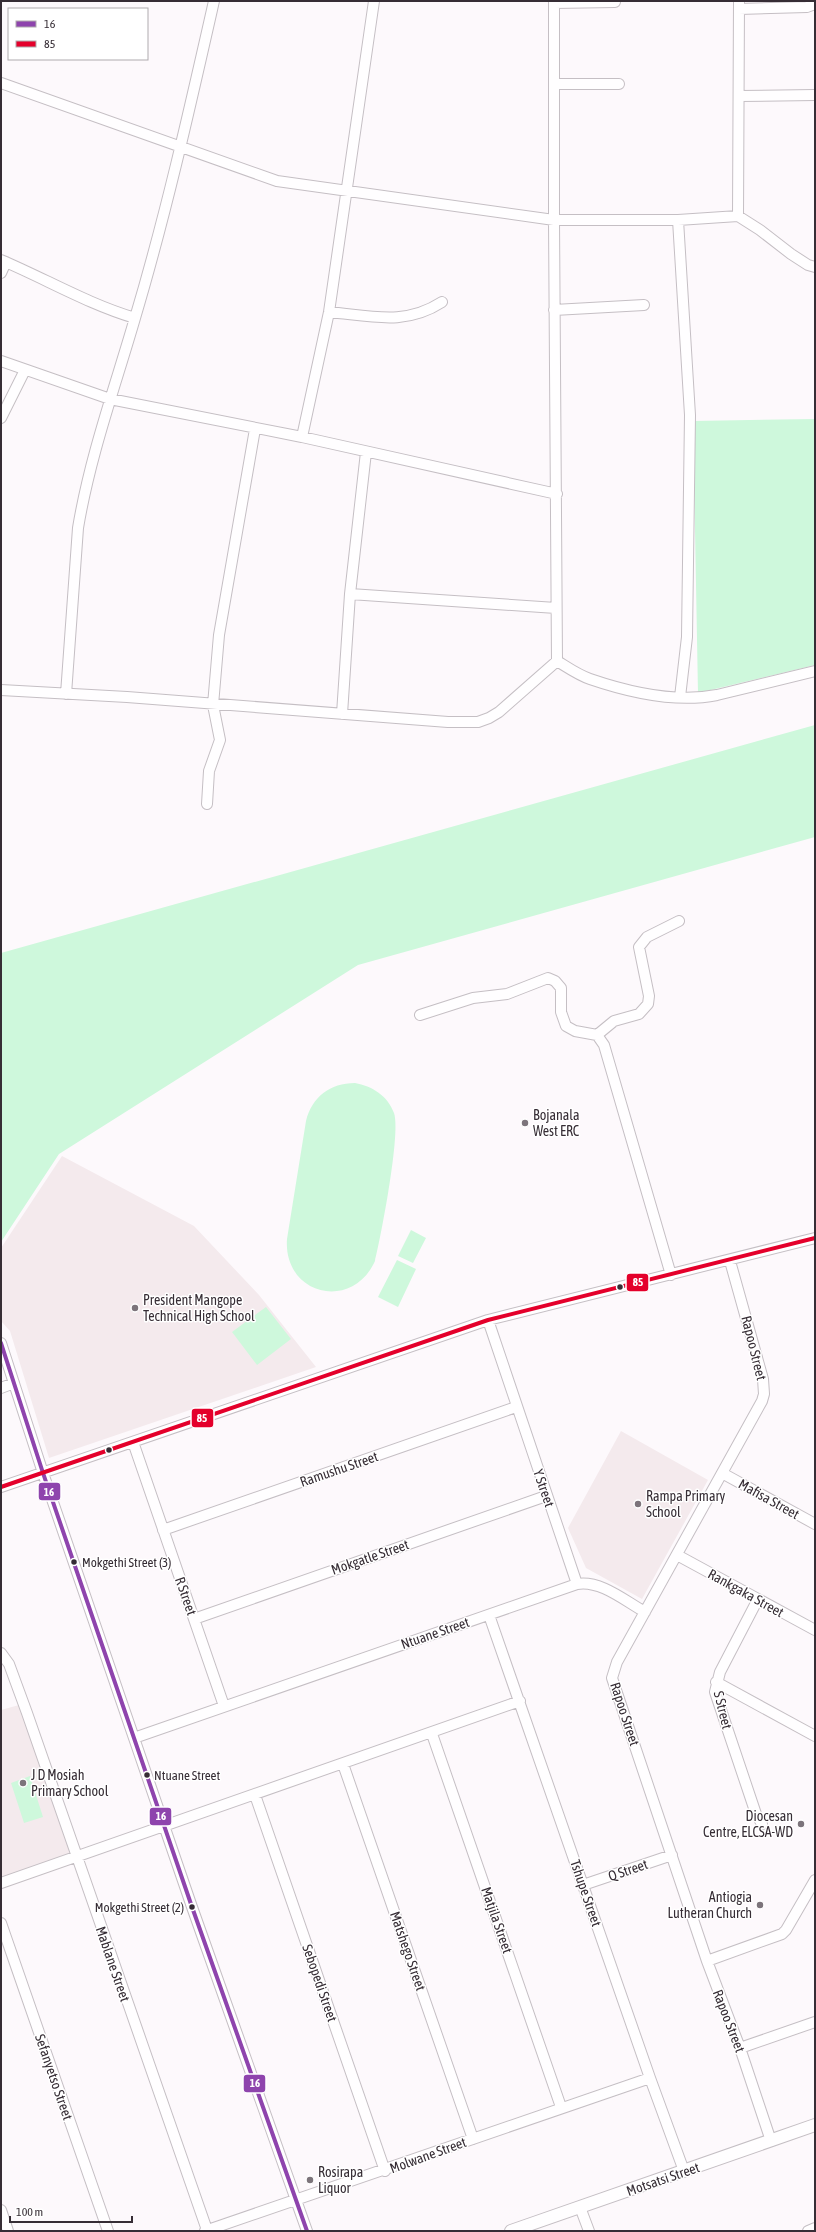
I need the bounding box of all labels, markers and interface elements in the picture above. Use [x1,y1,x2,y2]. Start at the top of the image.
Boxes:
legend [8,8,148,60]
text: 16 [44,17,56,31]
text: 85 [44,37,55,51]
place label: Bojanala West ERC [533,1107,580,1139]
marker: Bojanala West ERC [520,1118,530,1128]
line badge: 85 [626,1273,649,1292]
text: 85 [633,1276,643,1288]
unlabelled marker [615,1282,625,1292]
place label: President Mangope Technical High School [143,1292,255,1324]
marker: President Mangope Technical High School [130,1303,140,1313]
street label: Rapoo Street [738,1314,770,1382]
line badge: 85 [191,1408,214,1428]
text: 85 [197,1412,207,1424]
unlabelled marker [104,1445,114,1455]
street label: Ramushu Street [298,1448,380,1490]
street label: Y Street [530,1467,558,1509]
street label: Mafisa Street [736,1476,802,1522]
line badge: 16 [38,1482,61,1501]
text: 16 [44,1486,54,1498]
place label: Rampa Primary School [646,1488,726,1520]
marker: Rampa Primary School [633,1499,643,1509]
street label: Mokgatle Street [329,1536,411,1578]
place label: Mokgethi Street (3) [82,1555,171,1570]
marker: Mokgethi Street (3) [69,1557,79,1567]
street label: Rankgaka Street [705,1566,787,1620]
street label: R Street [172,1575,200,1617]
street label: Ntuane Street [399,1614,471,1652]
street label: Rapoo Street [607,1680,643,1748]
street label: S Street [711,1689,735,1731]
place label: J D Mosiah Primary School [31,1767,109,1799]
place label: Ntuane Street [154,1768,221,1783]
marker: Ntuane Street [142,1770,152,1780]
marker: J D Mosiah Primary School [18,1778,28,1788]
line badge: 16 [149,1807,172,1826]
place label: Diocesan Centre, ELCSA-WD [703,1808,793,1840]
text: 16 [156,1810,166,1822]
marker: Diocesan Centre, ELCSA-WD [796,1819,806,1829]
street label: Q Street [606,1856,650,1884]
street label: Tshupe Street [567,1858,605,1928]
street label: Matjila Street [478,1885,516,1955]
place label: Antiogia Lutheran Church [668,1889,752,1921]
place label: Mokgethi Street (2) [95,1900,184,1915]
marker: Antiogia Lutheran Church [755,1900,765,1910]
marker: Mokgethi Street (2) [187,1902,197,1912]
street label: Matshego Street [387,1909,429,1993]
street label: Mablane Street [93,1924,133,2004]
street label: Sebopedi Street [299,1942,341,2024]
street label: Rapoo Street [710,1987,748,2055]
street label: Sefanyetso Street [32,2032,76,2122]
line badge: 16 [243,2074,266,2093]
text: 16 [250,2077,260,2089]
street label: Molwane Street [388,2134,468,2176]
street label: Motsatsi Street [624,2159,702,2199]
place label: Rosirapa Liquor [318,2164,363,2196]
marker: Rosirapa Liquor [305,2175,315,2185]
scale bar [10,2198,132,2224]
text: 100 m [16,2205,43,2219]

